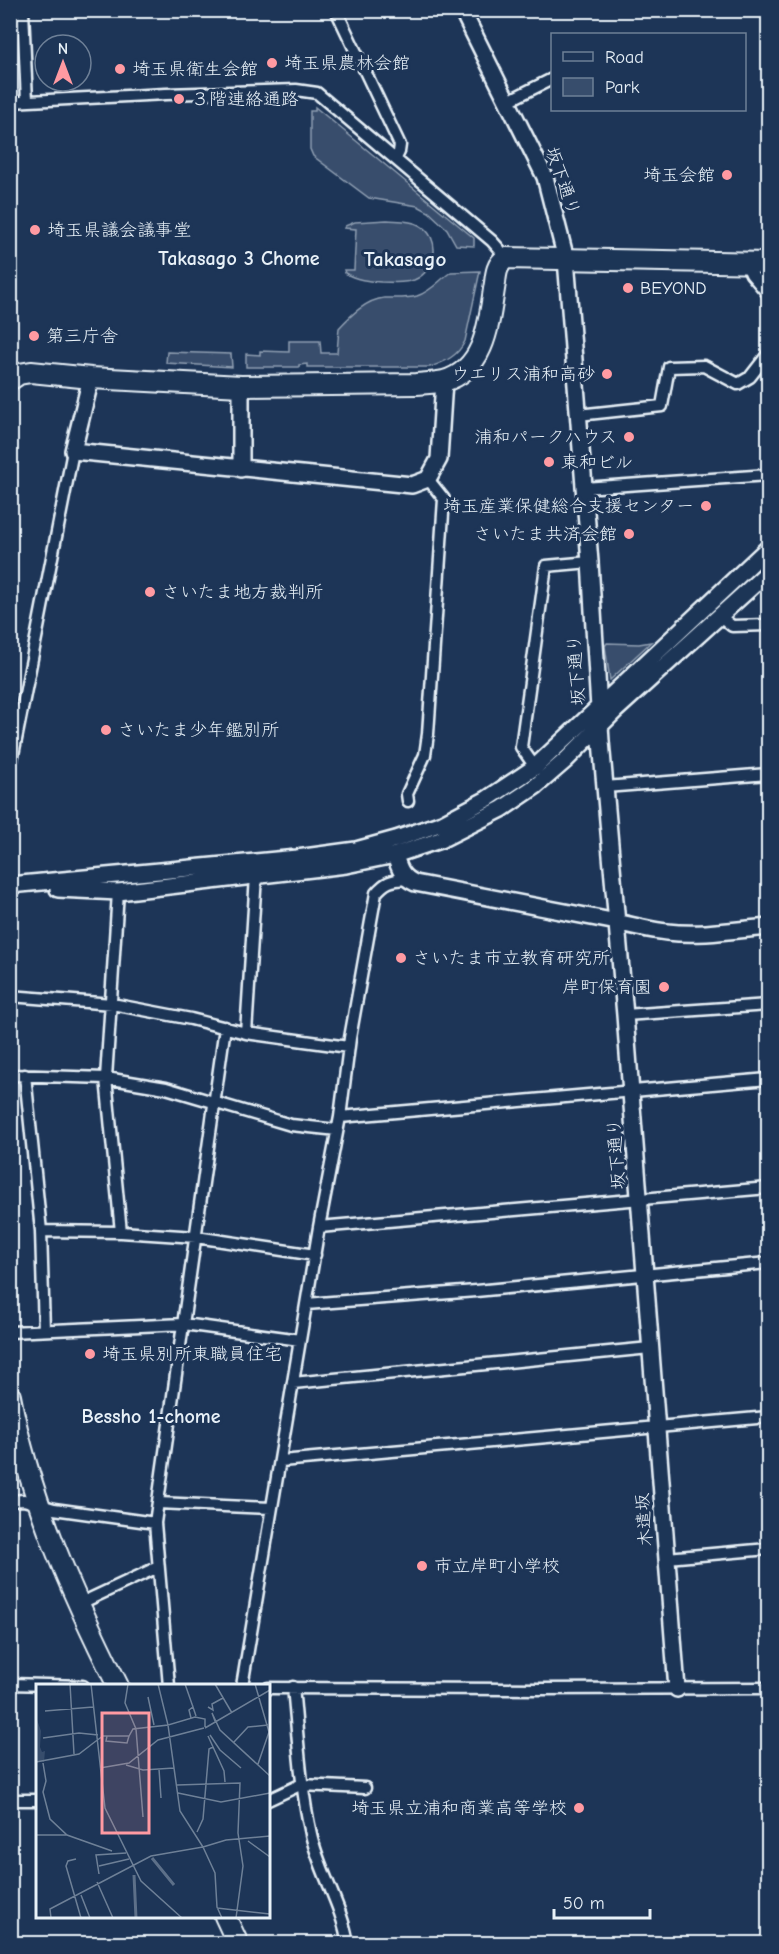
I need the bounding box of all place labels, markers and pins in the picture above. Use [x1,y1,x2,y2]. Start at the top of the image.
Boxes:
place label: 埼玉県農林会館 [284,53,410,74]
marker: 埼玉県農林会館 [265,56,279,70]
place label: 埼玉県衛生会館 [132,59,258,80]
marker: 埼玉県衛生会館 [113,62,127,76]
place label: ３階連絡通路 [191,89,299,110]
marker: ３階連絡通路 [172,92,186,106]
place label: 埼玉会館 [643,165,715,186]
marker: 埼玉会館 [720,168,734,182]
place label: 埼玉県議会議事堂 [47,220,191,241]
marker: 埼玉県議会議事堂 [28,223,42,237]
place label: BEYOND [640,278,707,299]
marker: BEYOND [621,281,635,295]
place label: 第三庁舎 [46,326,118,347]
marker: 第三庁舎 [27,329,41,343]
place label: ウエリス浦和高砂 [451,364,595,385]
marker: ウエリス浦和高砂 [600,367,614,381]
place label: 浦和パークハウス [474,427,617,448]
marker: 浦和パークハウス [622,430,636,444]
place label: 東和ビル [561,452,633,473]
marker: 東和ビル [542,455,556,469]
place label: 埼玉産業保健総合支援センター [443,496,694,517]
marker: 埼玉産業保健総合支援センター [699,499,713,513]
place label: さいたま共済会館 [474,524,617,545]
marker: さいたま共済会館 [622,527,636,541]
place label: さいたま地方裁判所 [162,582,323,603]
marker: さいたま地方裁判所 [143,585,157,599]
place label: さいたま少年鑑別所 [118,720,279,741]
marker: さいたま少年鑑別所 [99,723,113,737]
place label: さいたま市立教育研究所 [413,948,610,969]
marker: さいたま市立教育研究所 [394,951,408,965]
place label: 岸町保育園 [562,977,652,998]
marker: 岸町保育園 [657,980,671,994]
place label: 埼玉県別所東職員住宅 [102,1344,282,1365]
marker: 埼玉県別所東職員住宅 [83,1347,97,1361]
place label: 市立岸町小学校 [434,1556,560,1577]
marker: 市立岸町小学校 [415,1559,429,1573]
place label: 埼玉県立浦和商業高等学校 [351,1798,567,1819]
marker: 埼玉県立浦和商業高等学校 [572,1801,586,1815]

